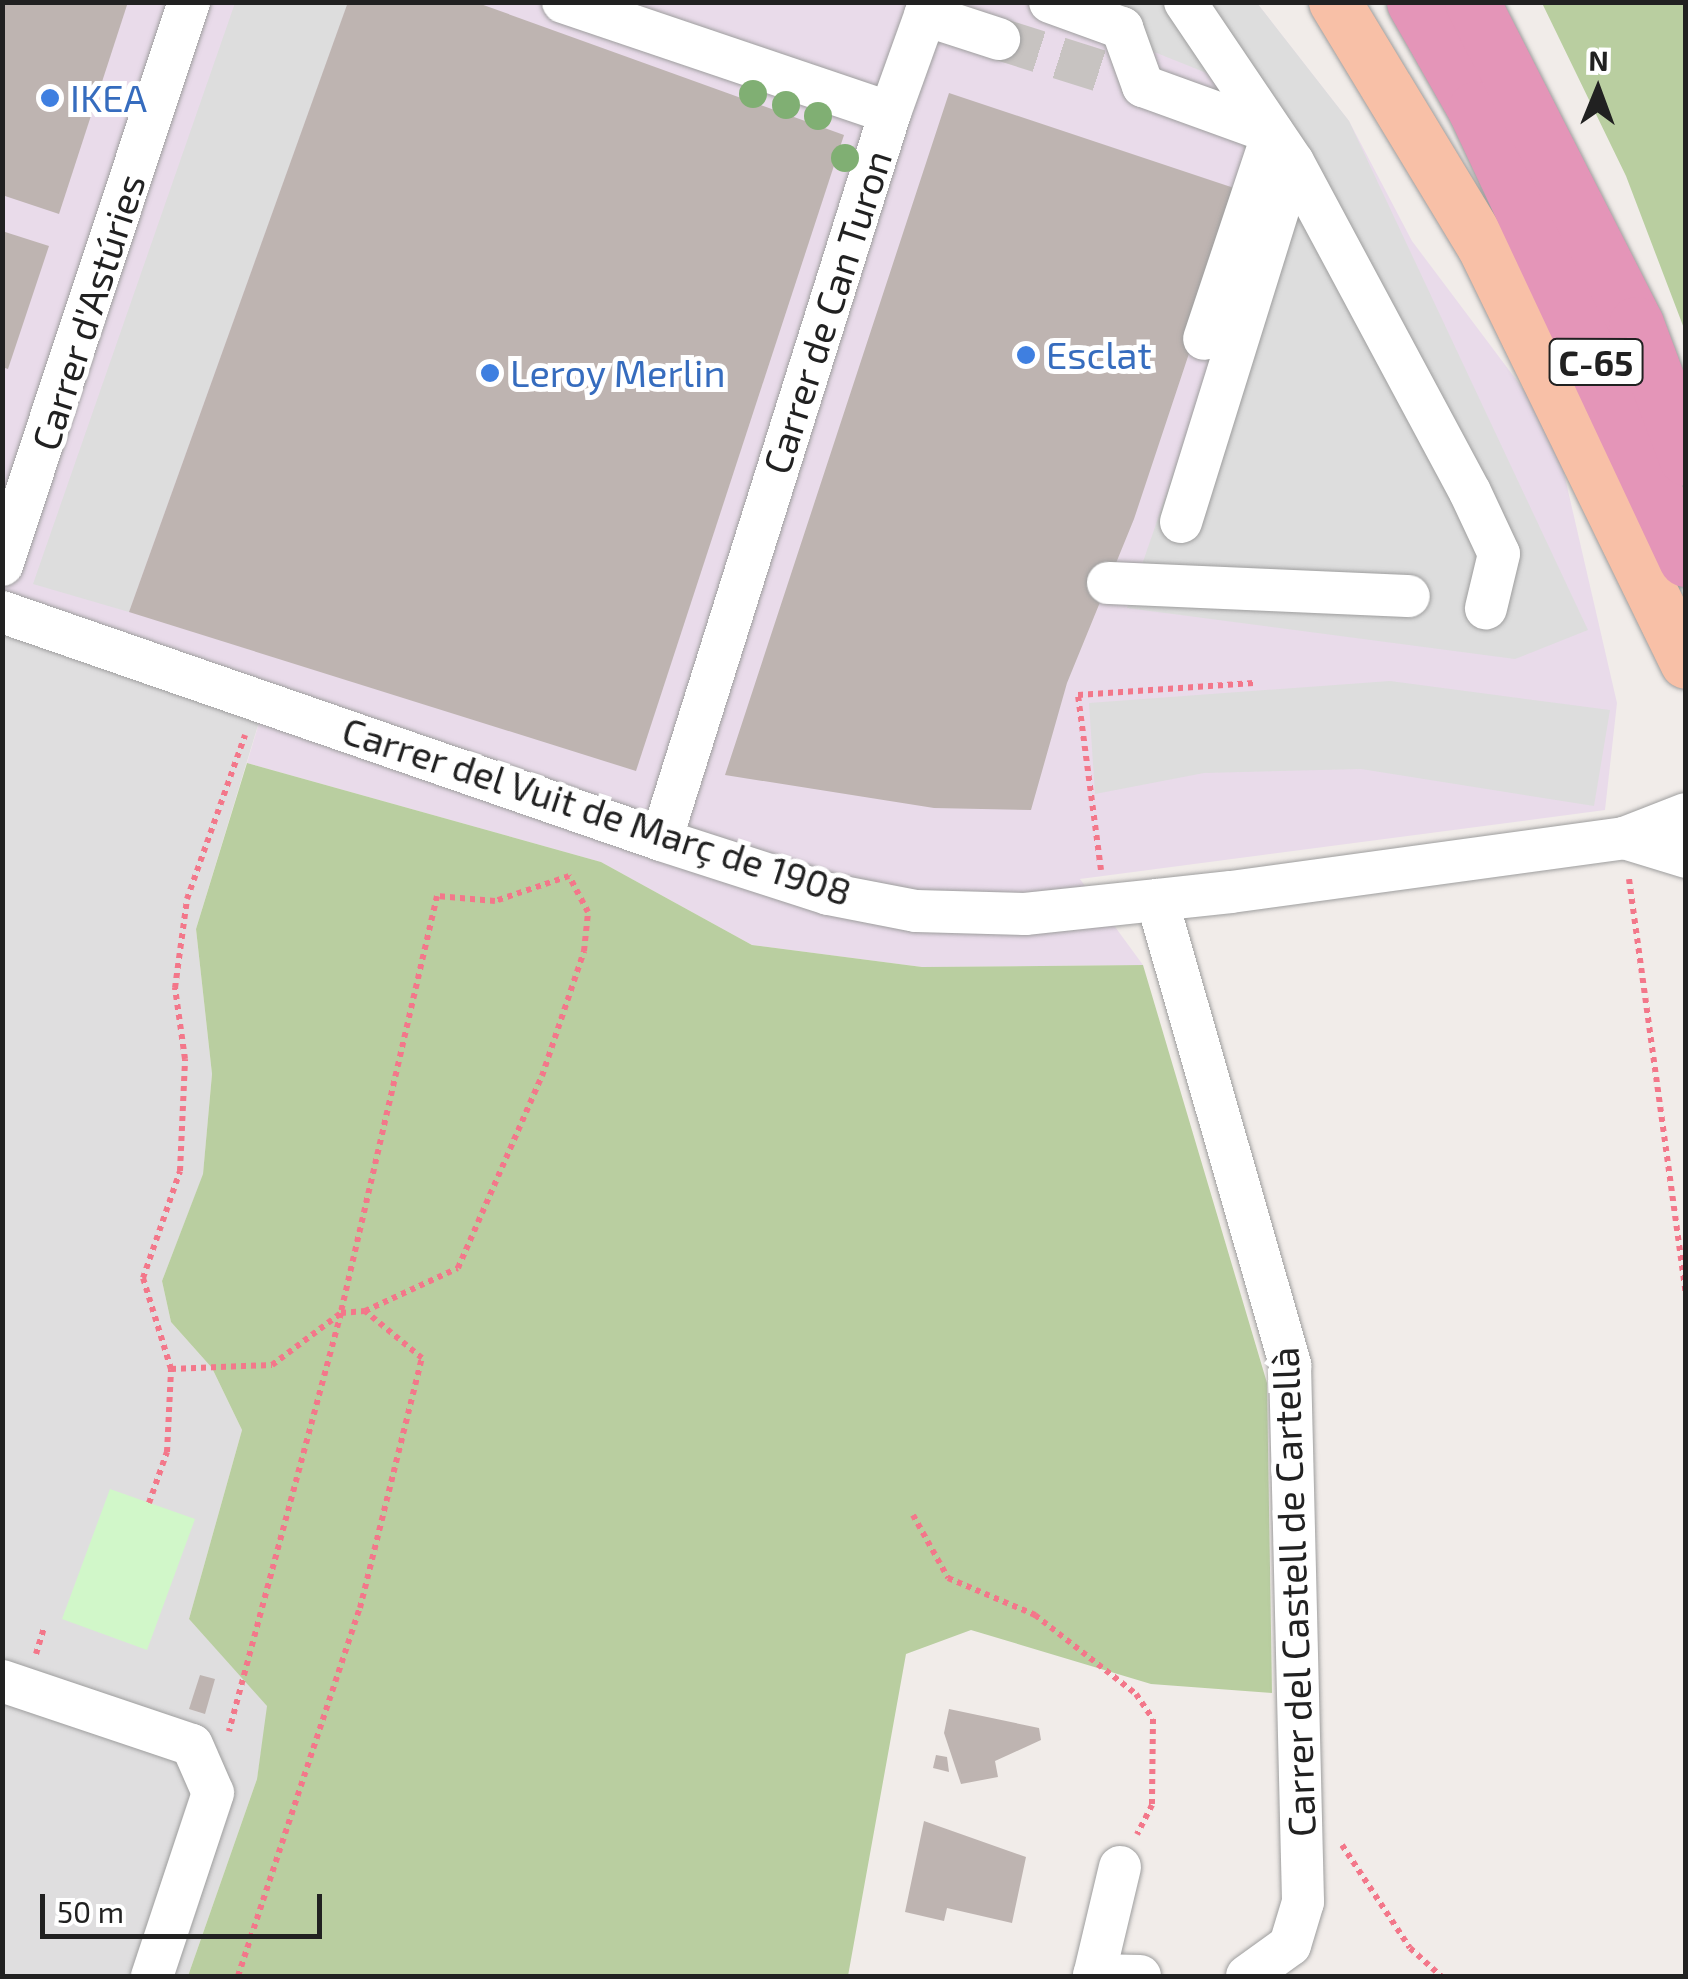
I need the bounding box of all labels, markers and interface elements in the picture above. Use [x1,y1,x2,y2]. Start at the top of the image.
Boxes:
north arrow [1548,40,1648,140]
text: N [1588,43,1609,77]
place label: IKEA [70,75,147,121]
marker: IKEA [39,87,61,109]
street label: Carrer de Can Turon [753,144,901,480]
street label: Carrer d'Astúries [22,168,154,456]
place label: Esclat [1046,332,1152,378]
road number: C-65 [1548,332,1644,392]
marker: Esclat [1015,344,1037,366]
place label: Leroy Merlin [510,350,726,396]
marker: Leroy Merlin [479,362,501,384]
street label: Carrer del Vuit de Març de 1908 [336,707,858,915]
street label: Carrer del Castell de Cartellà [1262,1345,1324,1839]
scale bar [45,1874,328,1936]
text: 50 m [57,1893,124,1929]

